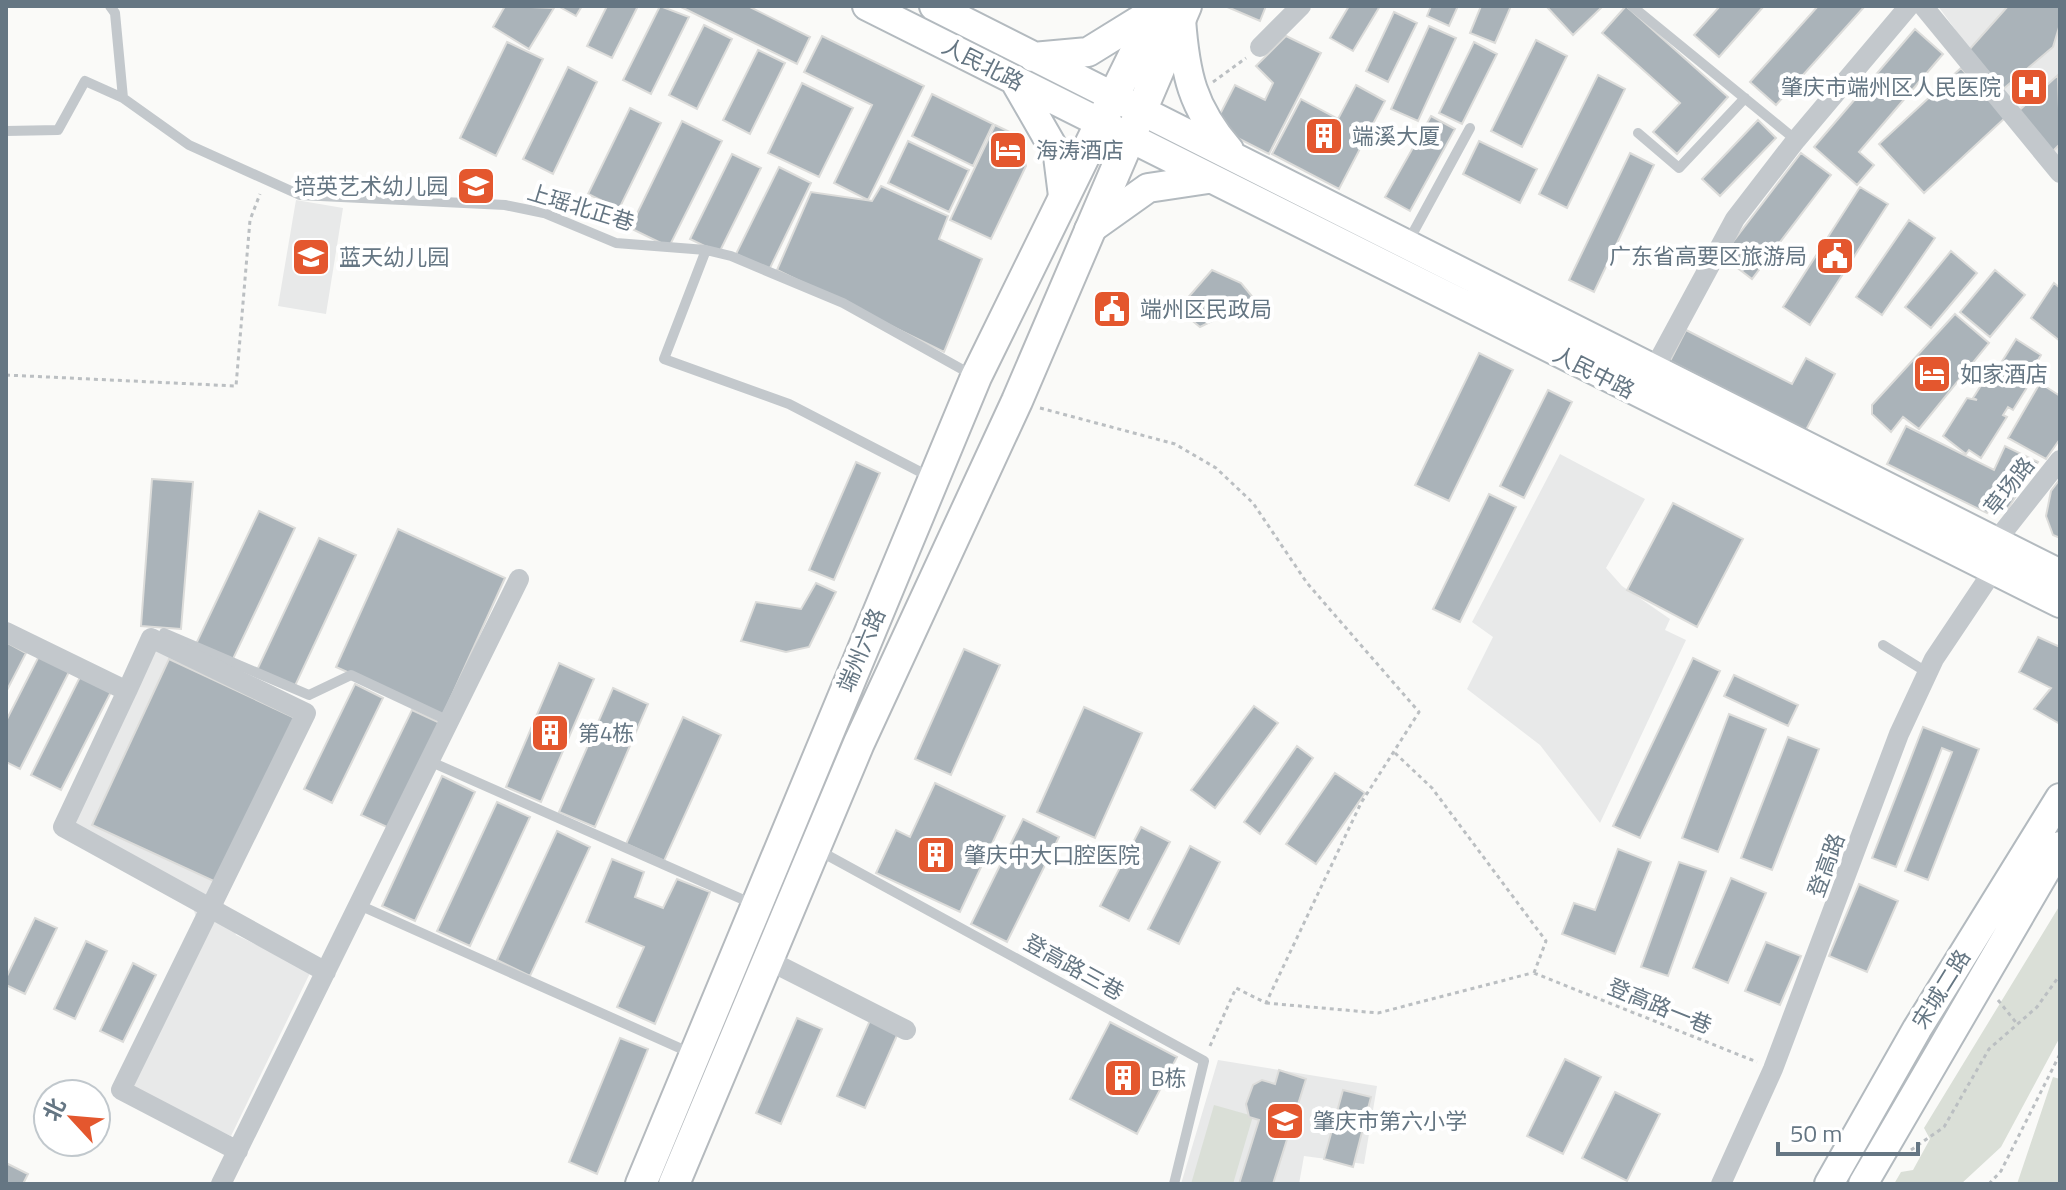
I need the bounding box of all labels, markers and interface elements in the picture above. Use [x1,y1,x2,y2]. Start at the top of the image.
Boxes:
street label: 人民北路 [936,29,1030,99]
hospital icon: 肇庆市端州区人民医院 [2008,66,2050,108]
place label: 肇庆市端州区人民医院 [1781,70,2001,104]
building icon: 端溪大厦 [1303,115,1345,157]
place label: 端溪大厦 [1352,119,1440,153]
hotel icon: 海涛酒店 [987,129,1029,171]
place label: 海涛酒店 [1036,133,1124,167]
school or university icon: 培英艺术幼儿园 [455,165,497,207]
place label: 培英艺术幼儿园 [294,169,448,203]
street label: 上瑶北正巷 [523,175,639,239]
public building icon: 广东省高要区旅游局 [1814,235,1856,277]
school or university icon: 蓝天幼儿园 [290,236,332,278]
place label: 广东省高要区旅游局 [1609,239,1807,273]
place label: 蓝天幼儿园 [339,240,449,274]
public building icon: 端州区民政局 [1091,288,1133,330]
place label: 端州区民政局 [1140,292,1272,326]
street label: 人民中路 [1547,337,1641,407]
hotel icon: 如家酒店 [1911,353,1953,395]
place label: 如家酒店 [1960,357,2048,391]
street label: 草场路 [1975,450,2043,522]
street label: 端州六路 [828,603,894,697]
building icon: 第4栋 [529,712,571,754]
place label: 第4栋 [578,716,634,750]
street label: 登高路 [1799,828,1853,902]
building icon: 肇庆中大口腔医院 [915,834,957,876]
place label: 肇庆中大口腔医院 [964,838,1140,872]
street label: 登高路三巷 [1018,925,1130,1009]
street label: 宋城二路 [1903,943,1979,1035]
street label: 登高路一巷 [1603,970,1717,1042]
building icon: B栋 [1102,1057,1144,1099]
place label: B栋 [1151,1061,1187,1095]
north arrow [32,1078,112,1158]
text: 北 [34,1092,74,1127]
school or university icon: 肇庆市第六小学 [1264,1100,1306,1142]
place label: 肇庆市第六小学 [1313,1104,1467,1138]
scale bar [1778,1106,1918,1156]
text: 50 m [1790,1115,1842,1151]

